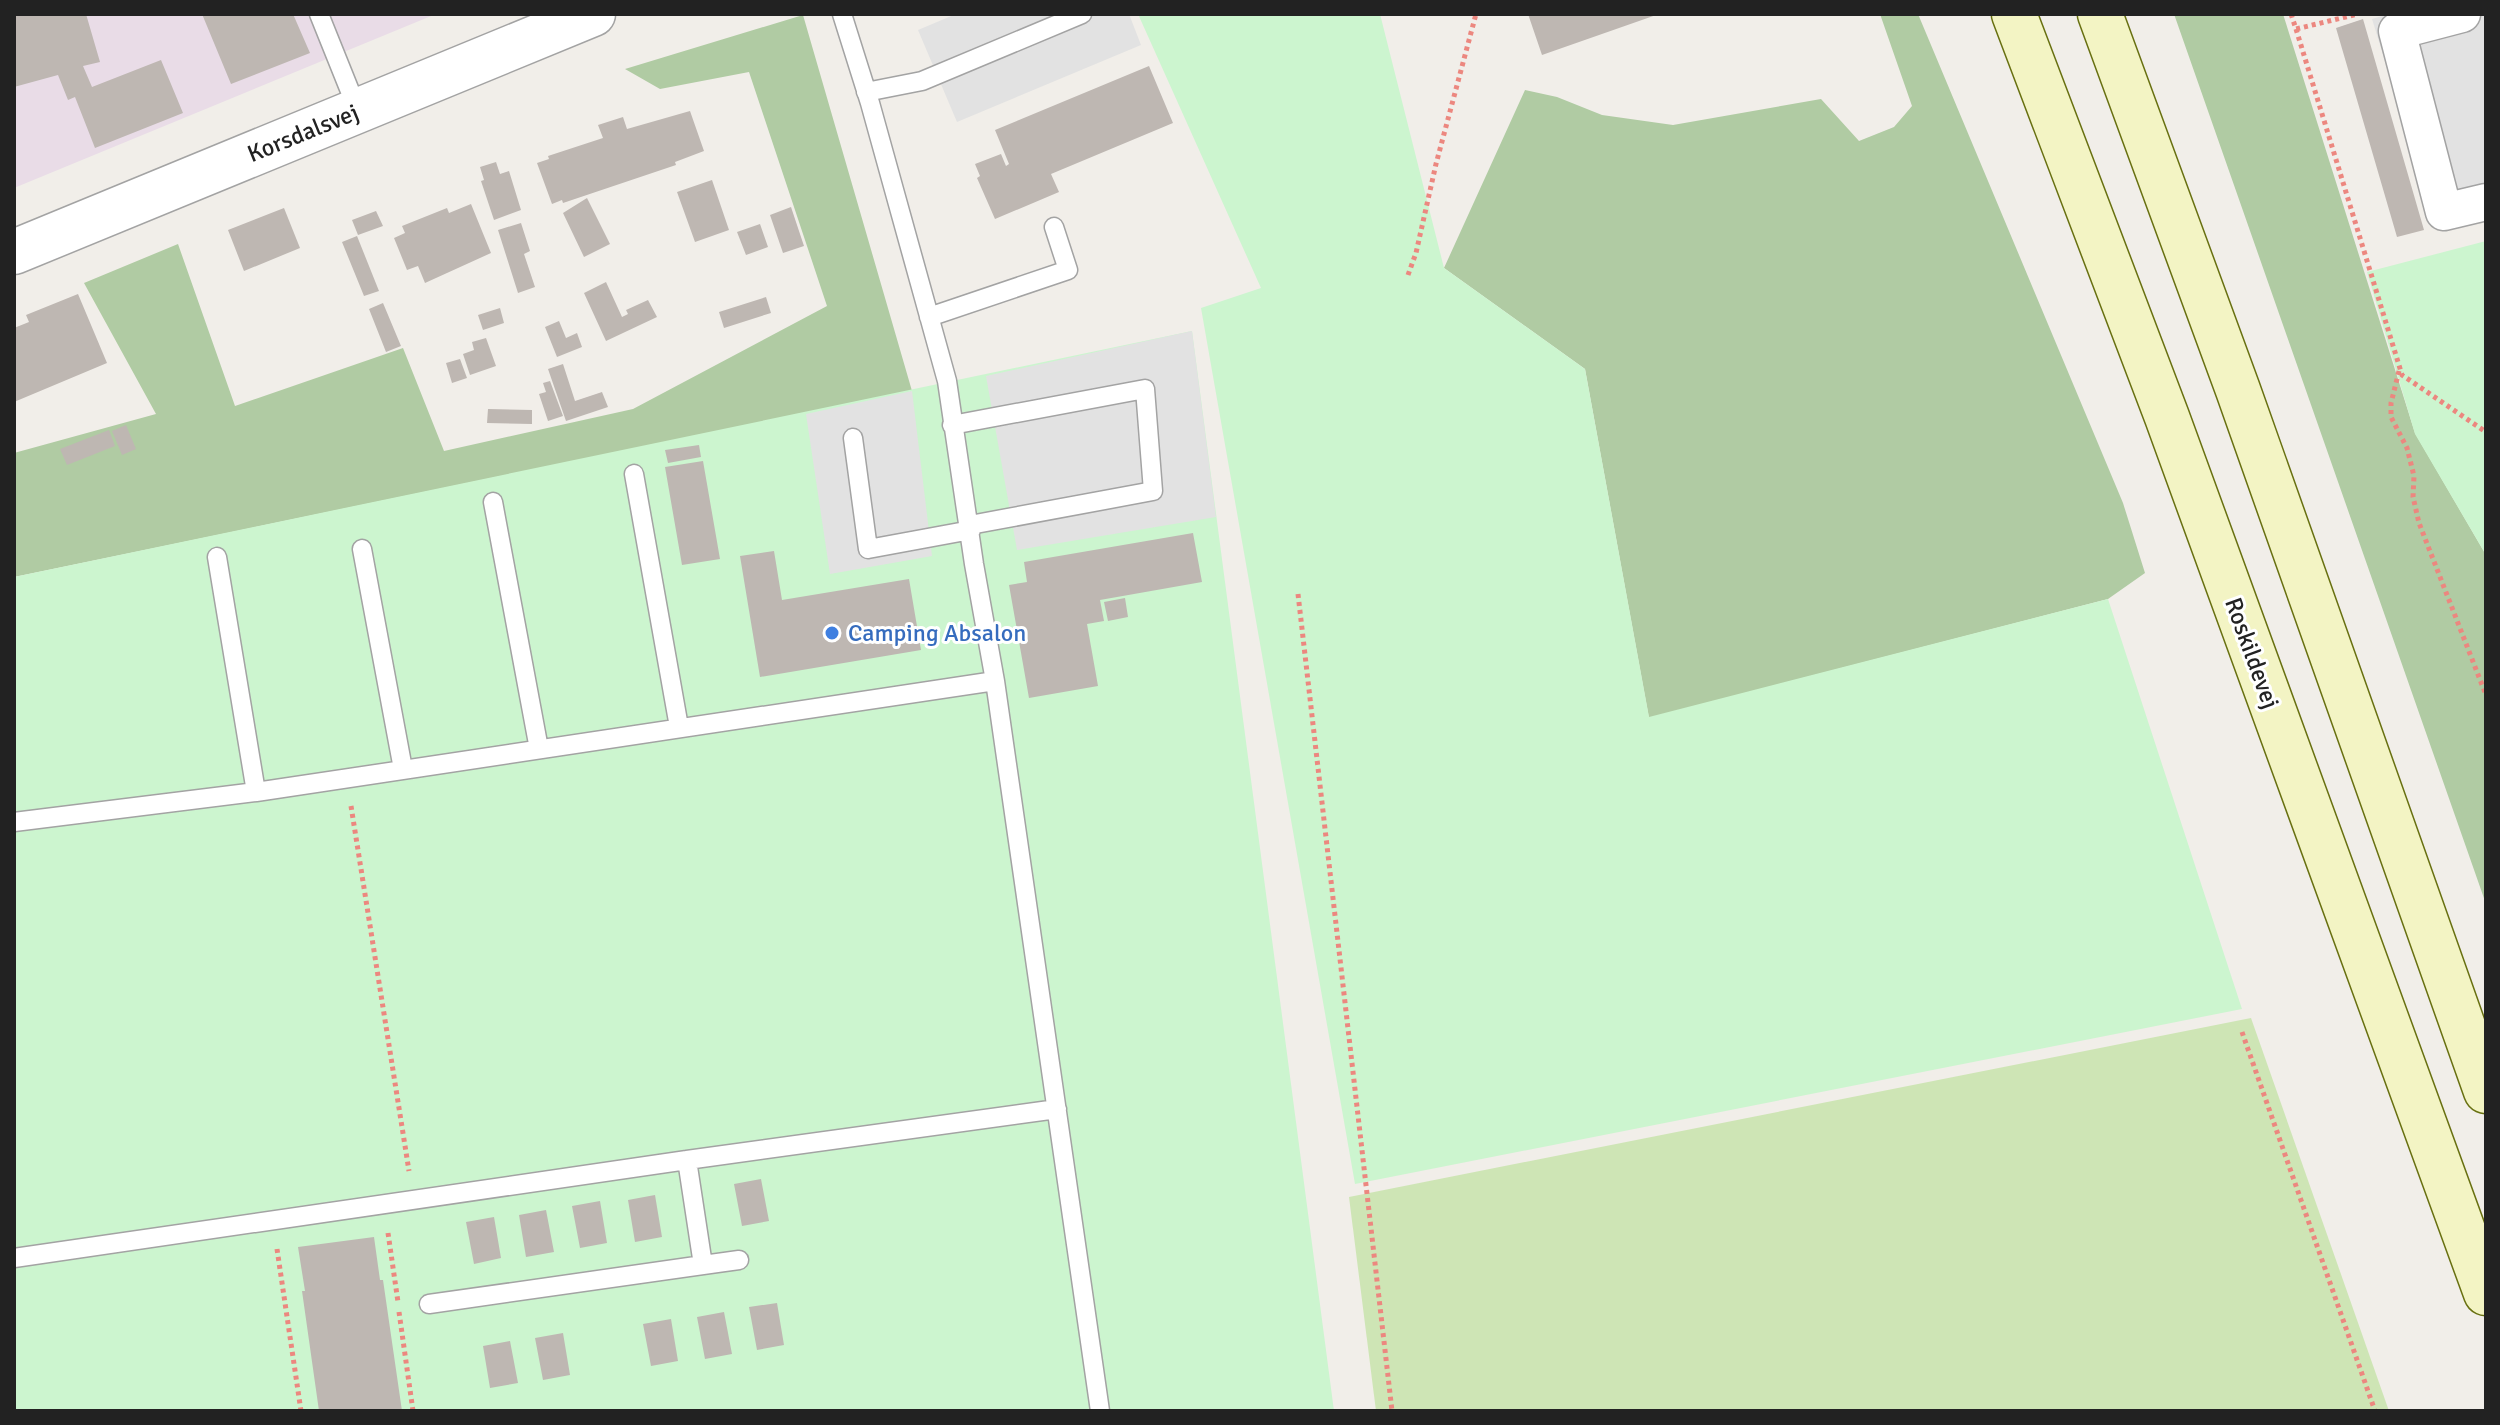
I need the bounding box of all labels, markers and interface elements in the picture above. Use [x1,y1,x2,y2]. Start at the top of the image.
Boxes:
street label: Korsdalsvej [243,97,363,169]
street label: Roskildevej [2218,593,2286,713]
place label: Camping Absalon [848,618,1026,648]
marker: Camping Absalon [823,624,841,642]

